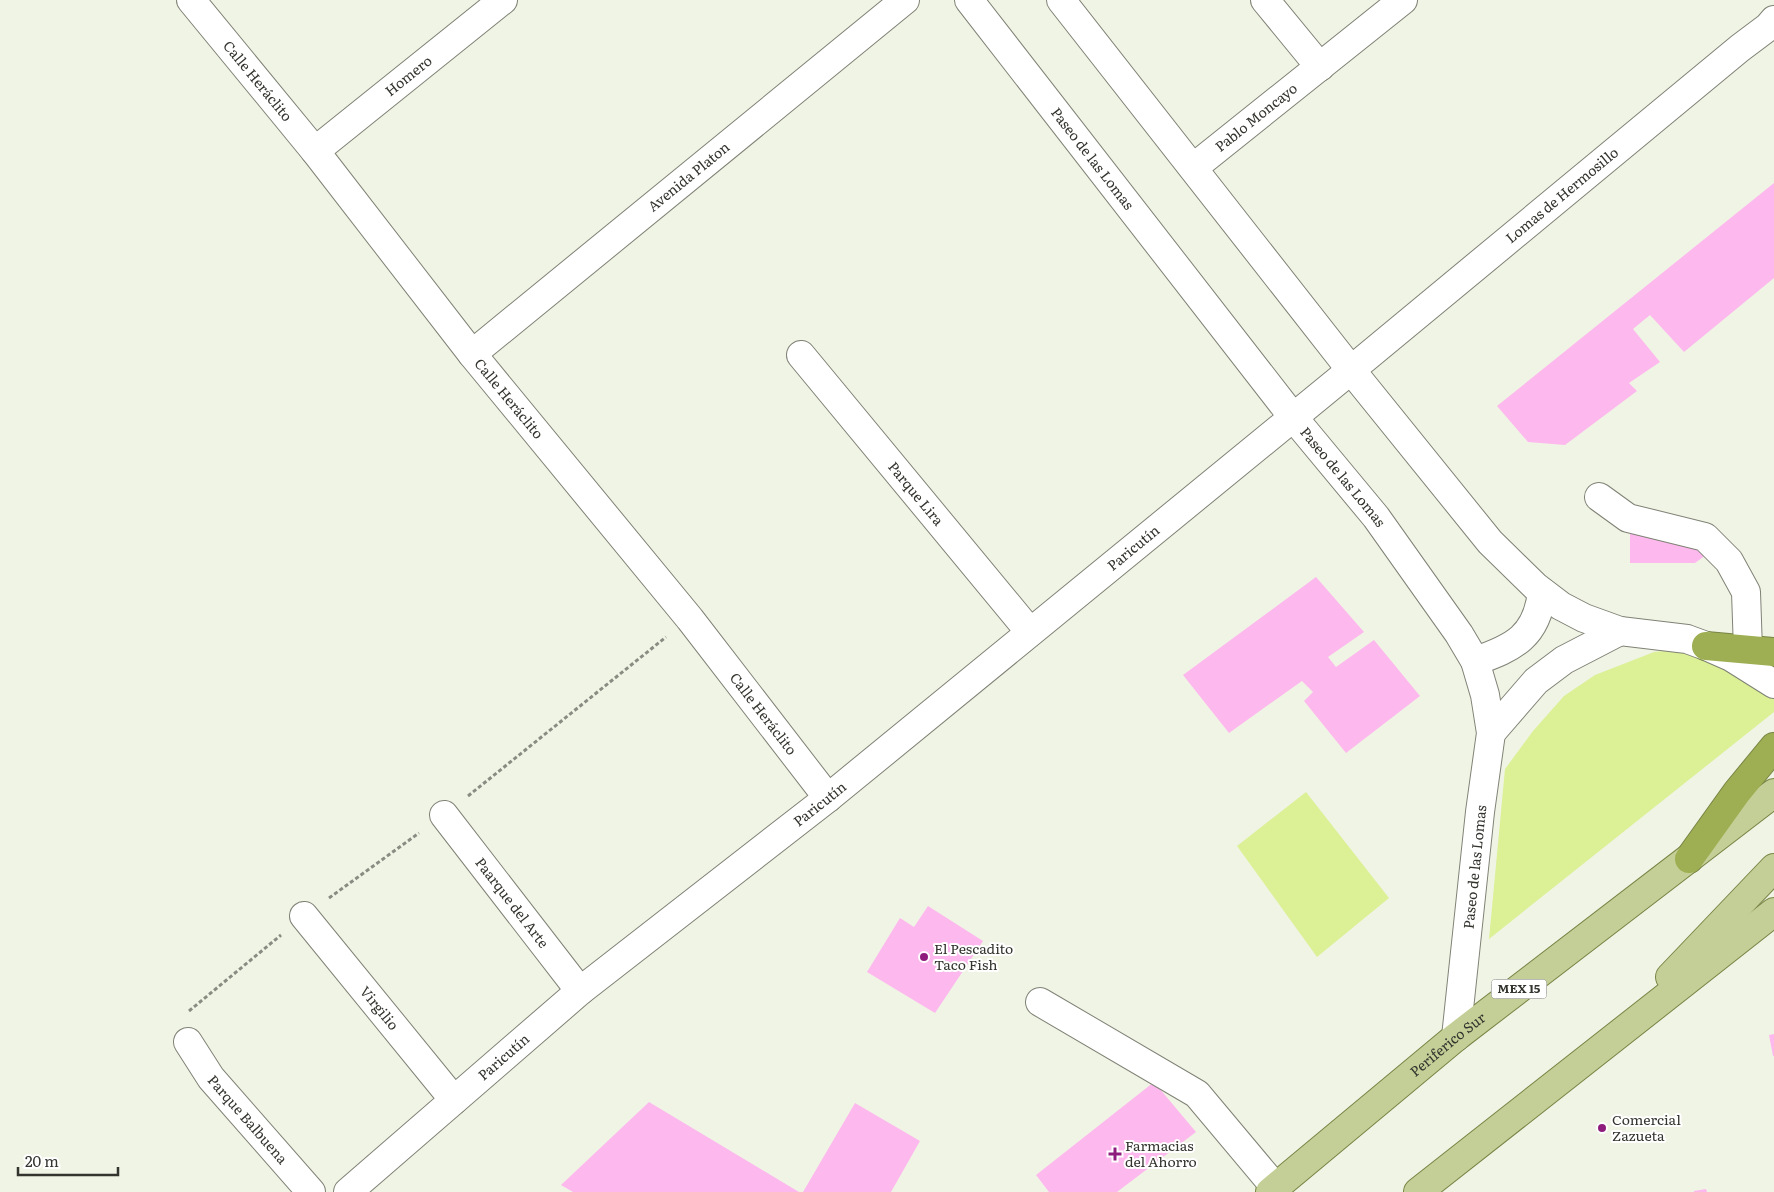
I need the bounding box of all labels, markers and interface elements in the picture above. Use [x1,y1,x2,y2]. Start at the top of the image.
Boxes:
street label: Calle Heráclito [219,36,298,125]
street label: Homero [380,50,436,100]
street label: Pablo Moncayo [1210,78,1301,156]
street label: Paseo de las Lomas [1047,103,1139,213]
street label: Avenida Platon [643,137,733,215]
street label: Lomas de Hermosillo [1501,142,1622,247]
street label: Calle Heráclito [470,354,549,443]
street label: Paseo de las Lomas [1296,422,1391,531]
street label: Parque Lira [884,457,949,530]
street label: Paricutín [1102,520,1163,575]
street label: Calle Heráclito [726,668,802,759]
street label: Paricutín [789,776,850,830]
street label: Paseo de las Lomas [1458,804,1490,930]
street label: Paarque del Arte [471,853,554,952]
place label: El Pescadito Taco Fish [934,938,1013,974]
marker: El Pescadito Taco Fish [918,951,930,963]
road number: MEX 15 [1492,980,1546,999]
street label: Virgilio [356,981,404,1034]
street label: Periferico Sur [1405,1007,1490,1081]
street label: Paricutín [473,1028,533,1084]
street label: Parque Balbuena [204,1070,293,1168]
place label: Comercial Zazueta [1612,1109,1681,1145]
marker: Comercial Zazueta [1596,1122,1608,1134]
place label: Farmacias del Ahorro [1125,1135,1197,1171]
scale bar [18,1144,118,1176]
marker: Farmacias del Ahorro [1109,1148,1121,1160]
text: 20 m [25,1149,59,1172]

